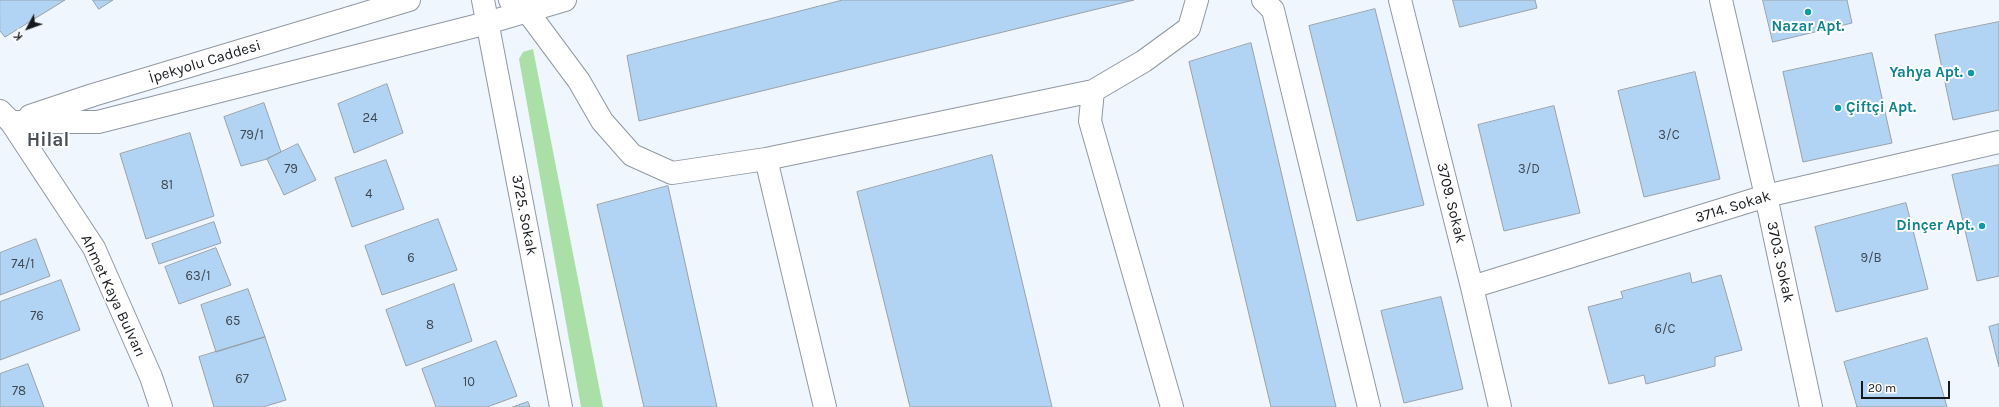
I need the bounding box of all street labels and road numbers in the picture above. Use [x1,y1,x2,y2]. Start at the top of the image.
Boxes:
street label: İpekyolu Caddesi [147,36,263,88]
street label: 3709. Sokak [1432,161,1470,245]
street label: 3725. Sokak [507,173,541,257]
street label: 3714. Sokak [1693,187,1773,227]
street label: 3703. Sokak [1763,220,1797,304]
street label: Ahmet Kaya Bulvarı [77,232,149,360]

